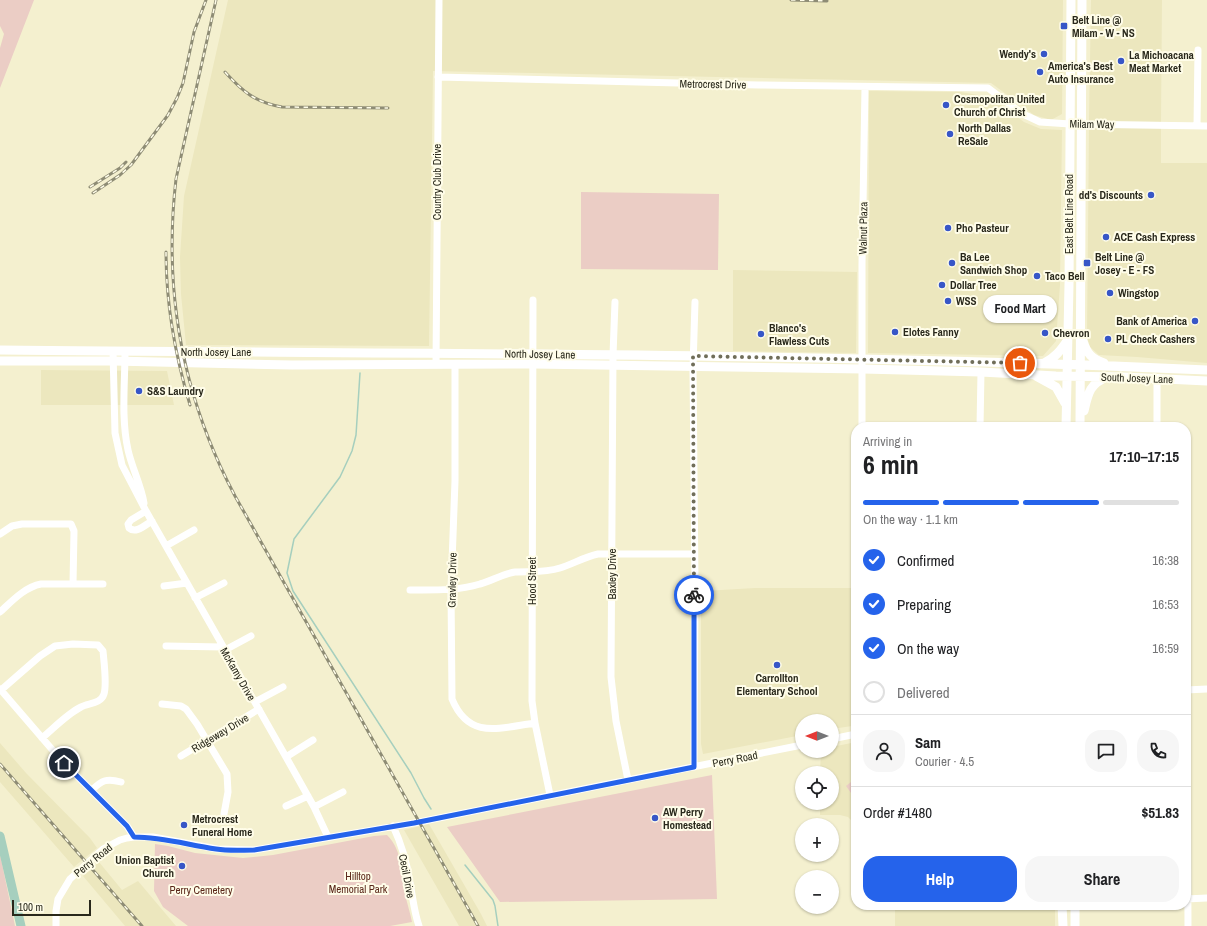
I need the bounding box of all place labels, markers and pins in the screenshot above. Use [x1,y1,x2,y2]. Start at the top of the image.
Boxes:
place label: Belt Line @ Milam - W - NS [1072,13,1135,40]
marker: Belt Line @ Milam - W - NS [1059,21,1069,31]
place label: Wendy's [999,47,1036,61]
place label: La Michoacana Meat Market [1129,48,1194,75]
marker: Wendy's [1039,49,1049,59]
marker: La Michoacana Meat Market [1116,56,1126,66]
place label: America's Best Auto Insurance [1048,59,1114,86]
marker: America's Best Auto Insurance [1035,67,1045,77]
place label: Cosmopolitan United Church of Christ [954,92,1045,119]
marker: Cosmopolitan United Church of Christ [941,100,951,110]
place label: North Dallas ReSale [958,121,1011,148]
marker: North Dallas ReSale [945,129,955,139]
place label: dd's Discounts [1079,188,1143,202]
marker: dd's Discounts [1146,190,1156,200]
place label: Pho Pasteur [956,221,1009,235]
marker: Pho Pasteur [943,223,953,233]
place label: ACE Cash Express [1114,230,1195,244]
marker: ACE Cash Express [1101,232,1111,242]
place label: Ba Lee Sandwich Shop [960,250,1028,277]
place label: Belt Line @ Josey - E - FS [1095,250,1154,277]
marker: Ba Lee Sandwich Shop [947,258,957,268]
marker: Belt Line @ Josey - E - FS [1082,258,1092,268]
place label: Taco Bell [1045,269,1084,283]
marker: Taco Bell [1032,271,1042,281]
place label: Dollar Tree [950,278,997,292]
marker: Dollar Tree [937,280,947,290]
place label: Wingstop [1118,286,1159,300]
marker: Wingstop [1105,288,1115,298]
place label: WSS [956,294,977,308]
callout: Food Mart [983,295,1057,323]
marker: WSS [943,296,953,306]
place label: Bank of America [1116,314,1187,328]
marker: Bank of America [1190,316,1200,326]
place label: Blanco's Flawless Cuts [769,321,829,348]
place label: Elotes Fanny [903,325,959,339]
place label: Chevron [1053,326,1090,340]
marker: Elotes Fanny [890,327,900,337]
marker: Chevron [1040,328,1050,338]
marker: Blanco's Flawless Cuts [756,329,766,339]
place label: PL Check Cashers [1116,332,1195,346]
marker: PL Check Cashers [1103,334,1113,344]
pin [1003,346,1037,380]
place label: S&S Laundry [147,384,204,398]
marker: S&S Laundry [134,386,144,396]
marker: Carrollton Elementary School [772,660,782,670]
place label: Carrollton Elementary School [736,671,818,698]
pin [47,746,81,780]
place label: AW Perry Homestead [663,805,712,832]
place label: Metrocrest Funeral Home [192,812,252,839]
marker: AW Perry Homestead [650,813,660,823]
marker: Metrocrest Funeral Home [179,820,189,830]
place label: Union Baptist Church [115,853,174,880]
marker: Union Baptist Church [177,861,187,871]

